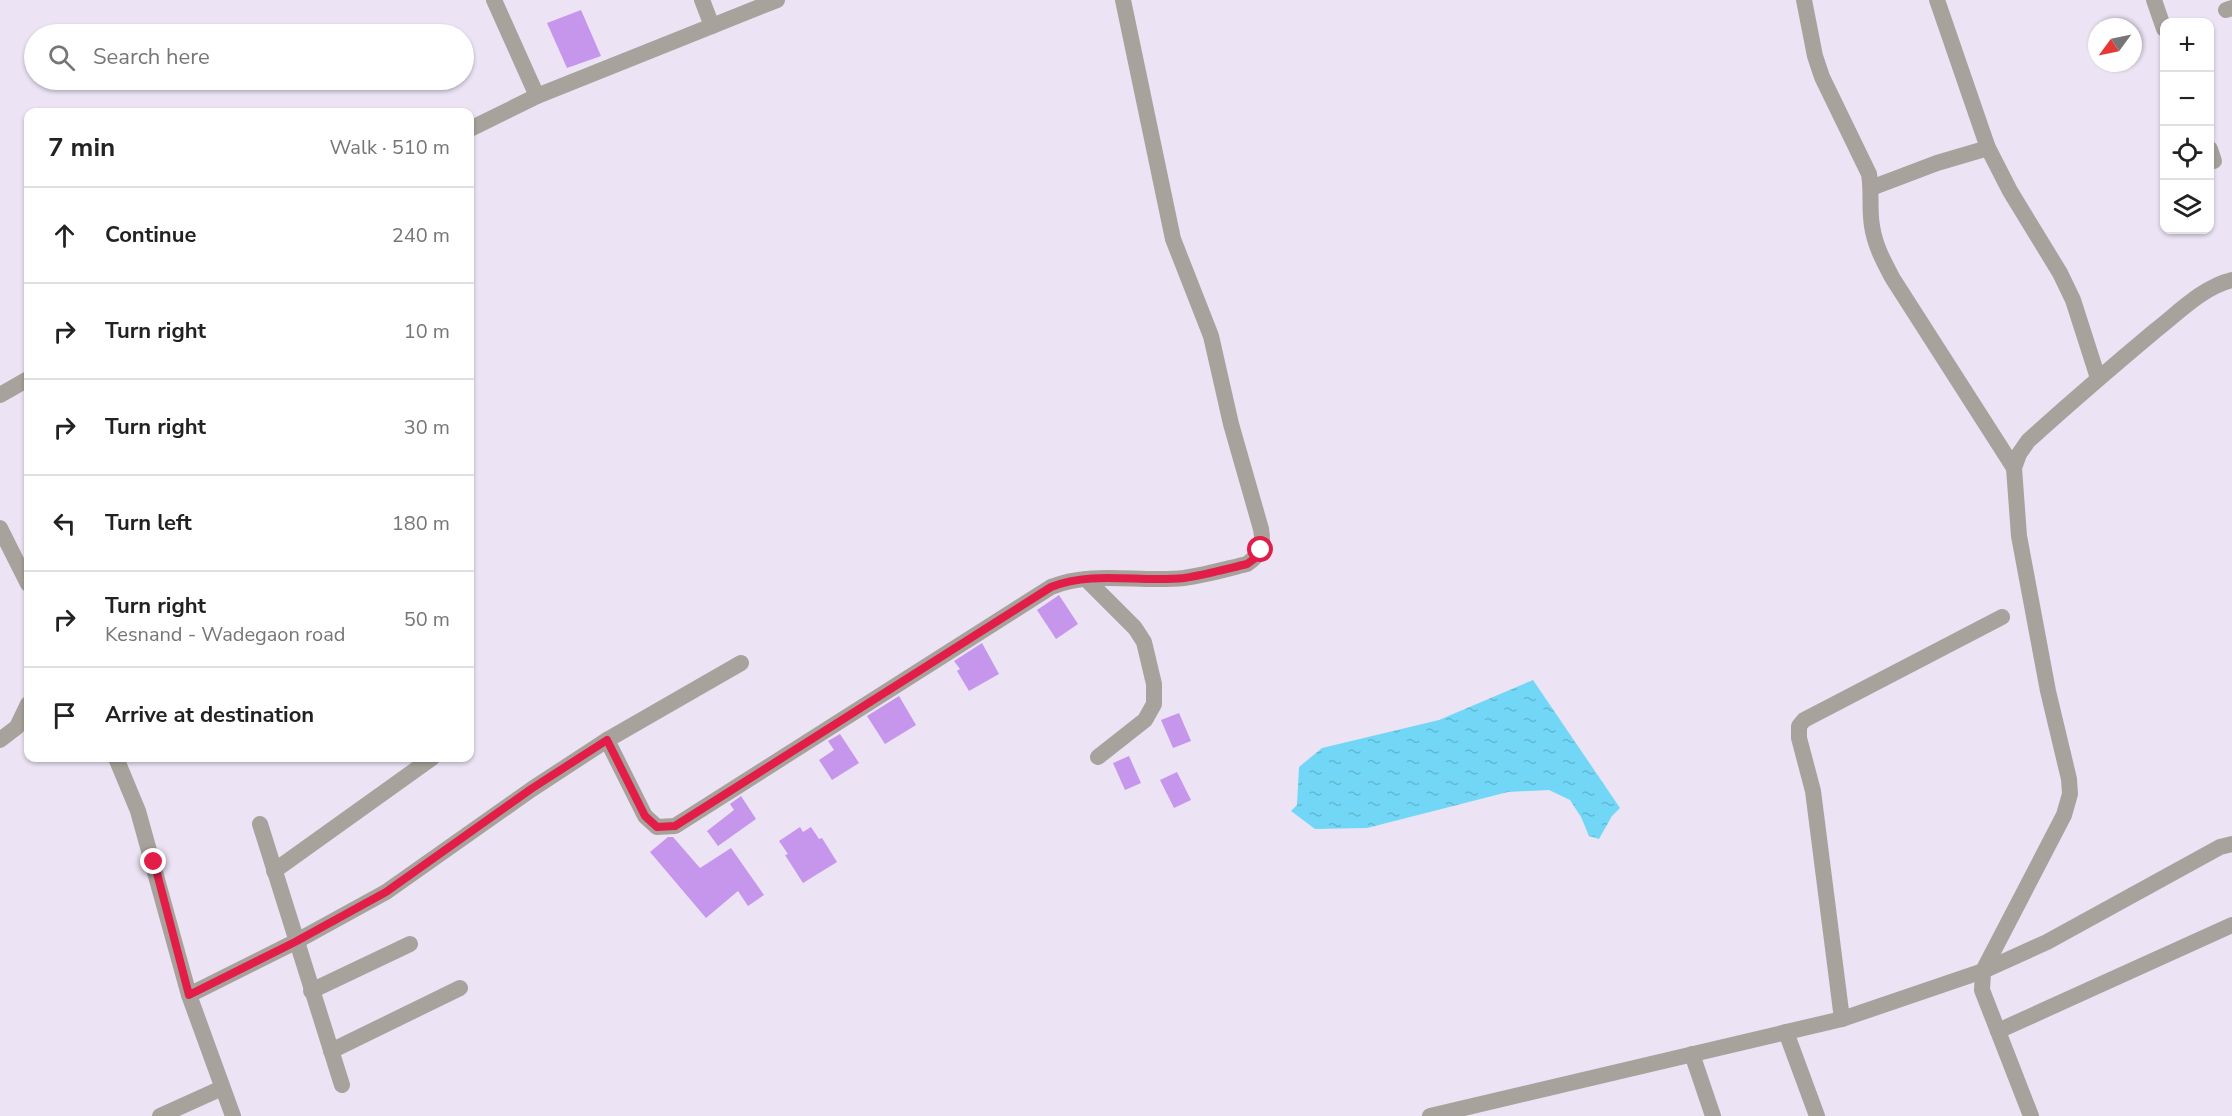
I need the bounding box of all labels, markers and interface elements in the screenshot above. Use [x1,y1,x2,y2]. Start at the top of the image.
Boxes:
north arrow [2088,18,2142,72]
map controls [2160,18,2214,234]
button: + [2160,18,2214,72]
search box [24,24,474,90]
icon: search [45,41,78,74]
text: Search here [93,42,210,72]
button: − [2160,72,2214,126]
button: locate [2160,126,2214,180]
text: 7 min [48,130,115,165]
text: Walk · 510 m [330,134,450,161]
button: layers [2160,180,2214,234]
icon: ahead [48,219,81,252]
text: Continue [105,220,196,250]
text: 240 m [392,222,450,249]
icon: right [48,315,81,348]
text: Turn right [105,316,206,346]
text: 10 m [404,318,450,345]
icon: right [48,411,81,444]
text: Turn right [105,412,206,442]
text: 30 m [404,414,450,441]
icon: left [48,507,81,540]
text: Turn left [105,508,192,538]
text: 180 m [392,510,450,537]
route start [1247,536,1273,562]
text: Turn right [105,591,206,621]
icon: right [48,603,81,636]
text: 50 m [404,606,450,633]
text: Kesnand - Wadegaon road [105,621,345,648]
icon: arrive [48,699,81,732]
text: Arrive at destination [105,700,314,730]
route end [140,848,166,874]

